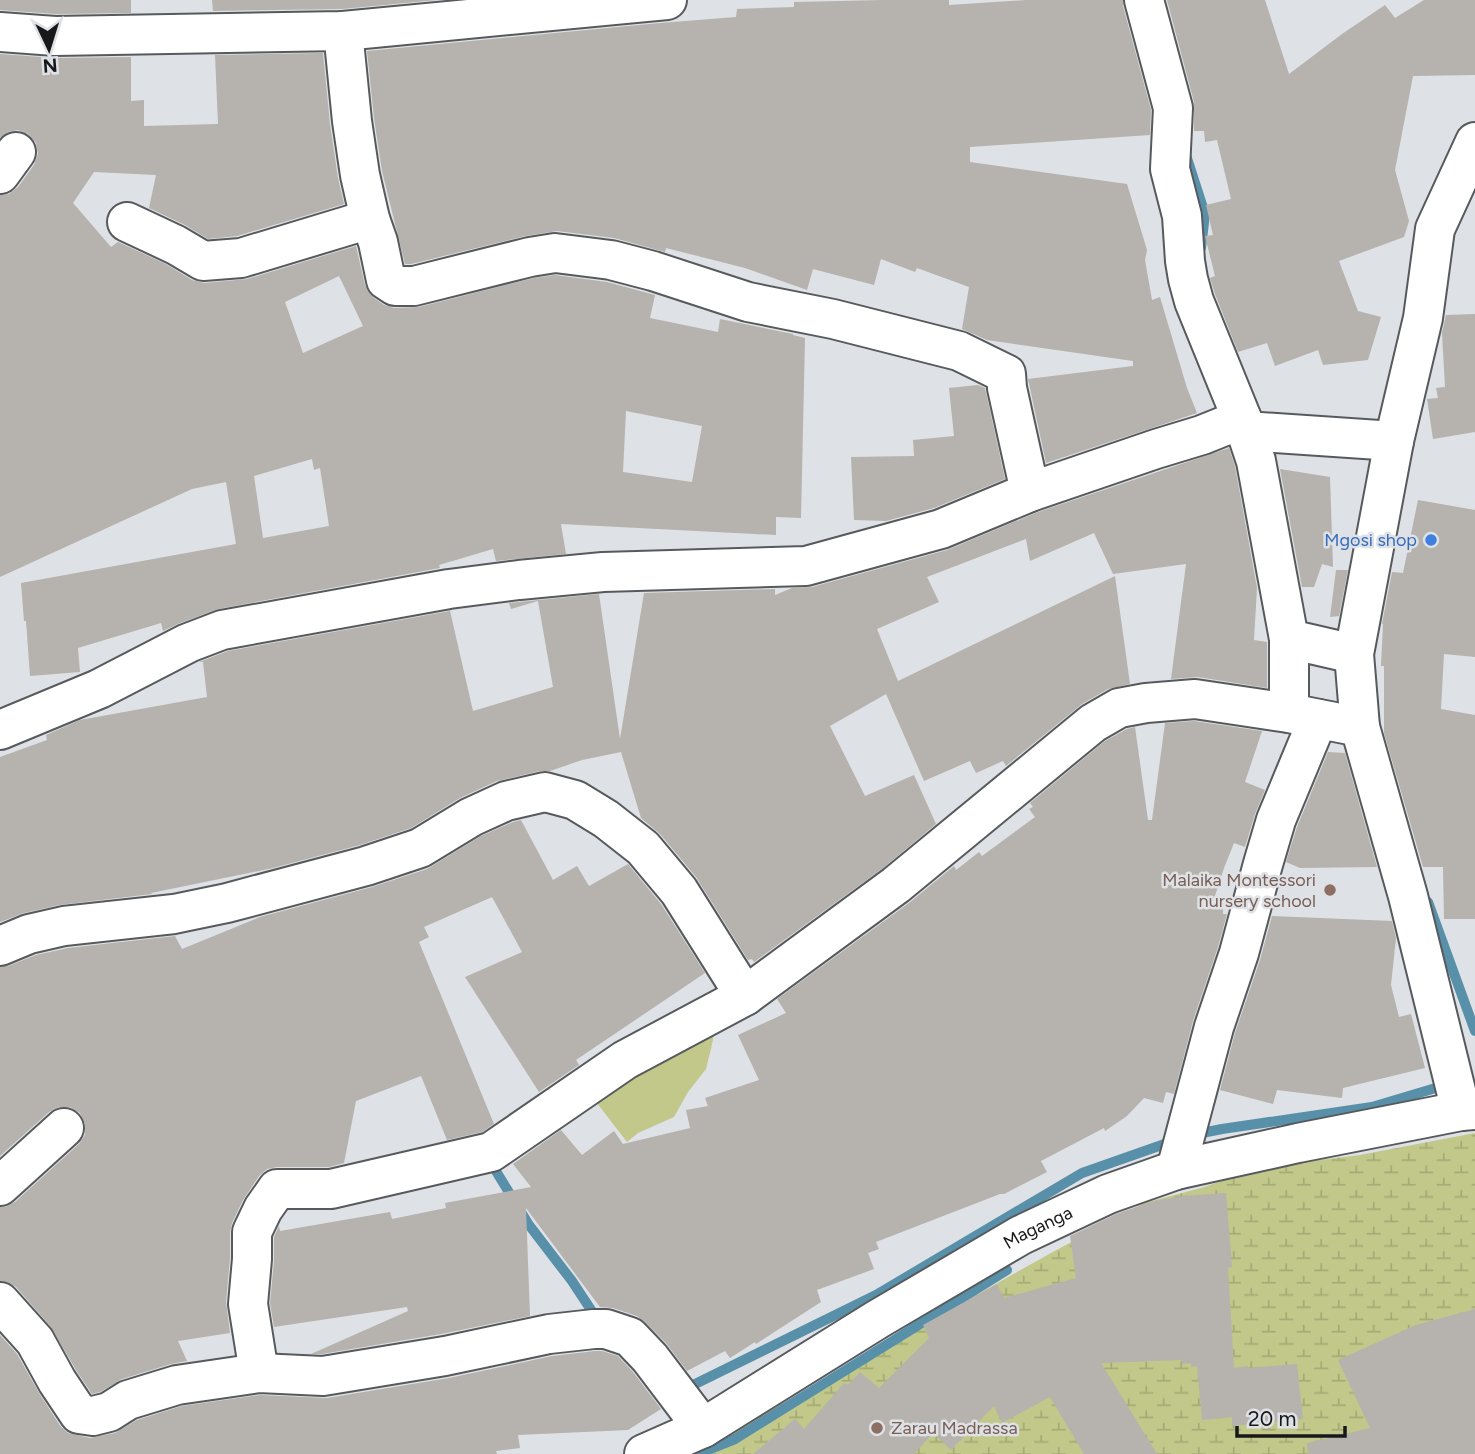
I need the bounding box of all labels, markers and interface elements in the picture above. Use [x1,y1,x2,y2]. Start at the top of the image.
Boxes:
north arrow [14,14,84,84]
text: N [42,53,58,77]
place label: Mgosi shop [1324,529,1417,551]
marker: Mgosi shop [1423,532,1439,548]
place label: Malaika Montessori nursery school [1162,869,1316,912]
marker: Malaika Montessori nursery school [1322,882,1338,898]
street label: Maganga [999,1201,1076,1254]
scale bar [1237,1394,1346,1438]
text: 20 m [1248,1406,1296,1431]
place label: Zarau Madrassa [891,1417,1018,1439]
marker: Zarau Madrassa [869,1420,885,1436]

